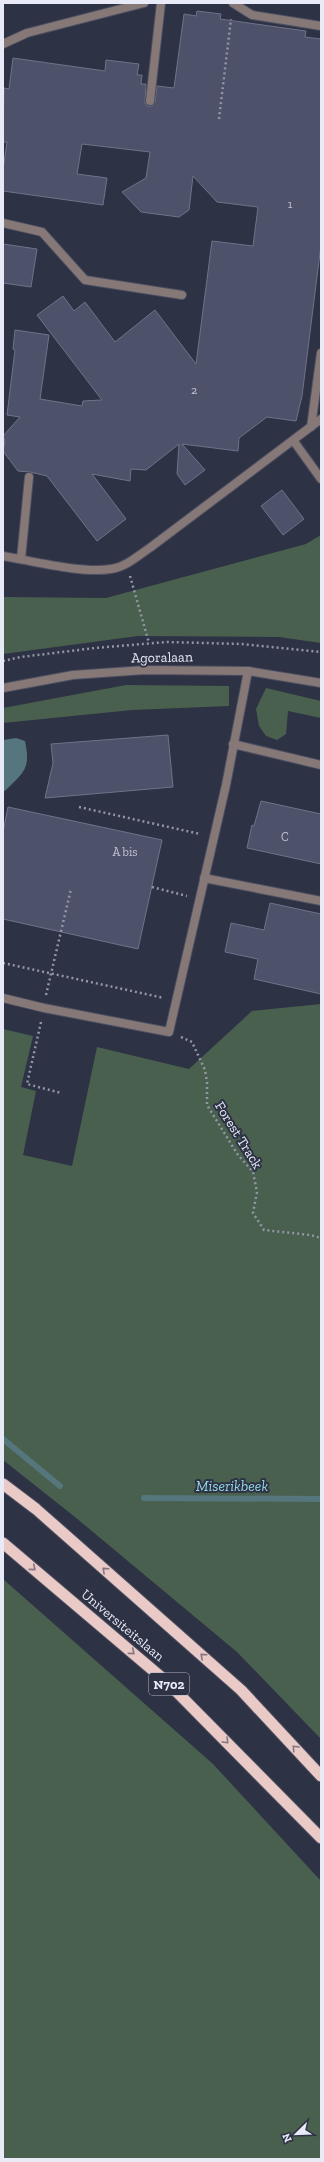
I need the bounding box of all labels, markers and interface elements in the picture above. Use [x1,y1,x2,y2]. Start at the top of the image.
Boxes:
house number: 1 [288,197,293,211]
house number: 2 [191,383,197,397]
street label: Agoralaan [131,648,193,667]
house number: C [281,830,289,844]
house number: A bis [112,845,138,859]
street label: Forest Track [211,1098,266,1173]
water label: Miserikbeek [196,1477,268,1495]
one-way arrow [28,1563,35,1570]
one-way arrow [103,1568,110,1575]
street label: Universiteitslaan [78,1586,168,1665]
one-way arrow [127,1648,134,1655]
one-way arrow [200,1654,207,1661]
road number: N702 [149,1673,189,1695]
one-way arrow [221,1736,229,1744]
one-way arrow [292,1745,299,1753]
north arrow [276,2114,316,2154]
text: N [279,2131,295,2144]

